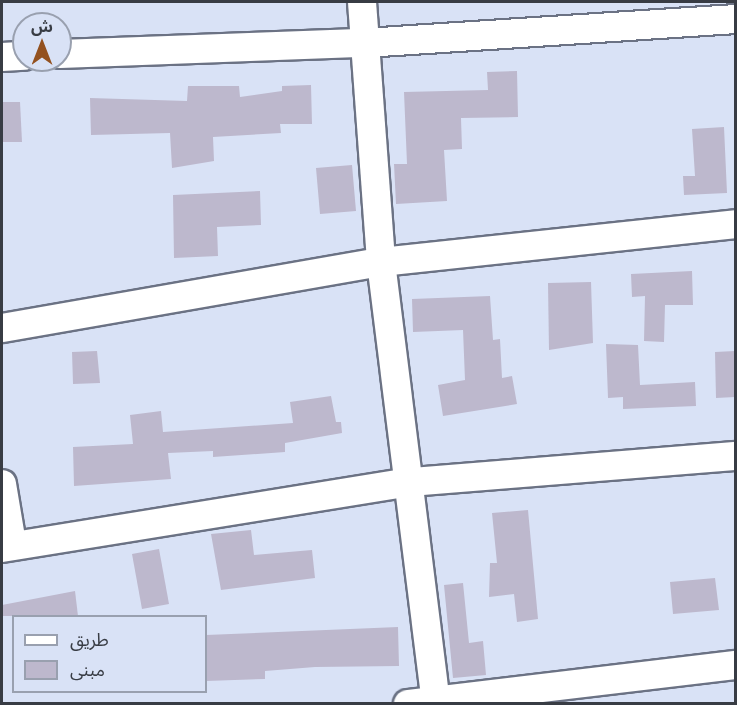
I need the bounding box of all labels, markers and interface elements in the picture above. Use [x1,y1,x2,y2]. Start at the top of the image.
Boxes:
north arrow [12,12,72,72]
text: ش [31,15,53,36]
legend [12,615,207,693]
text: طريق [70,627,109,651]
text: مبنى [70,657,105,681]

